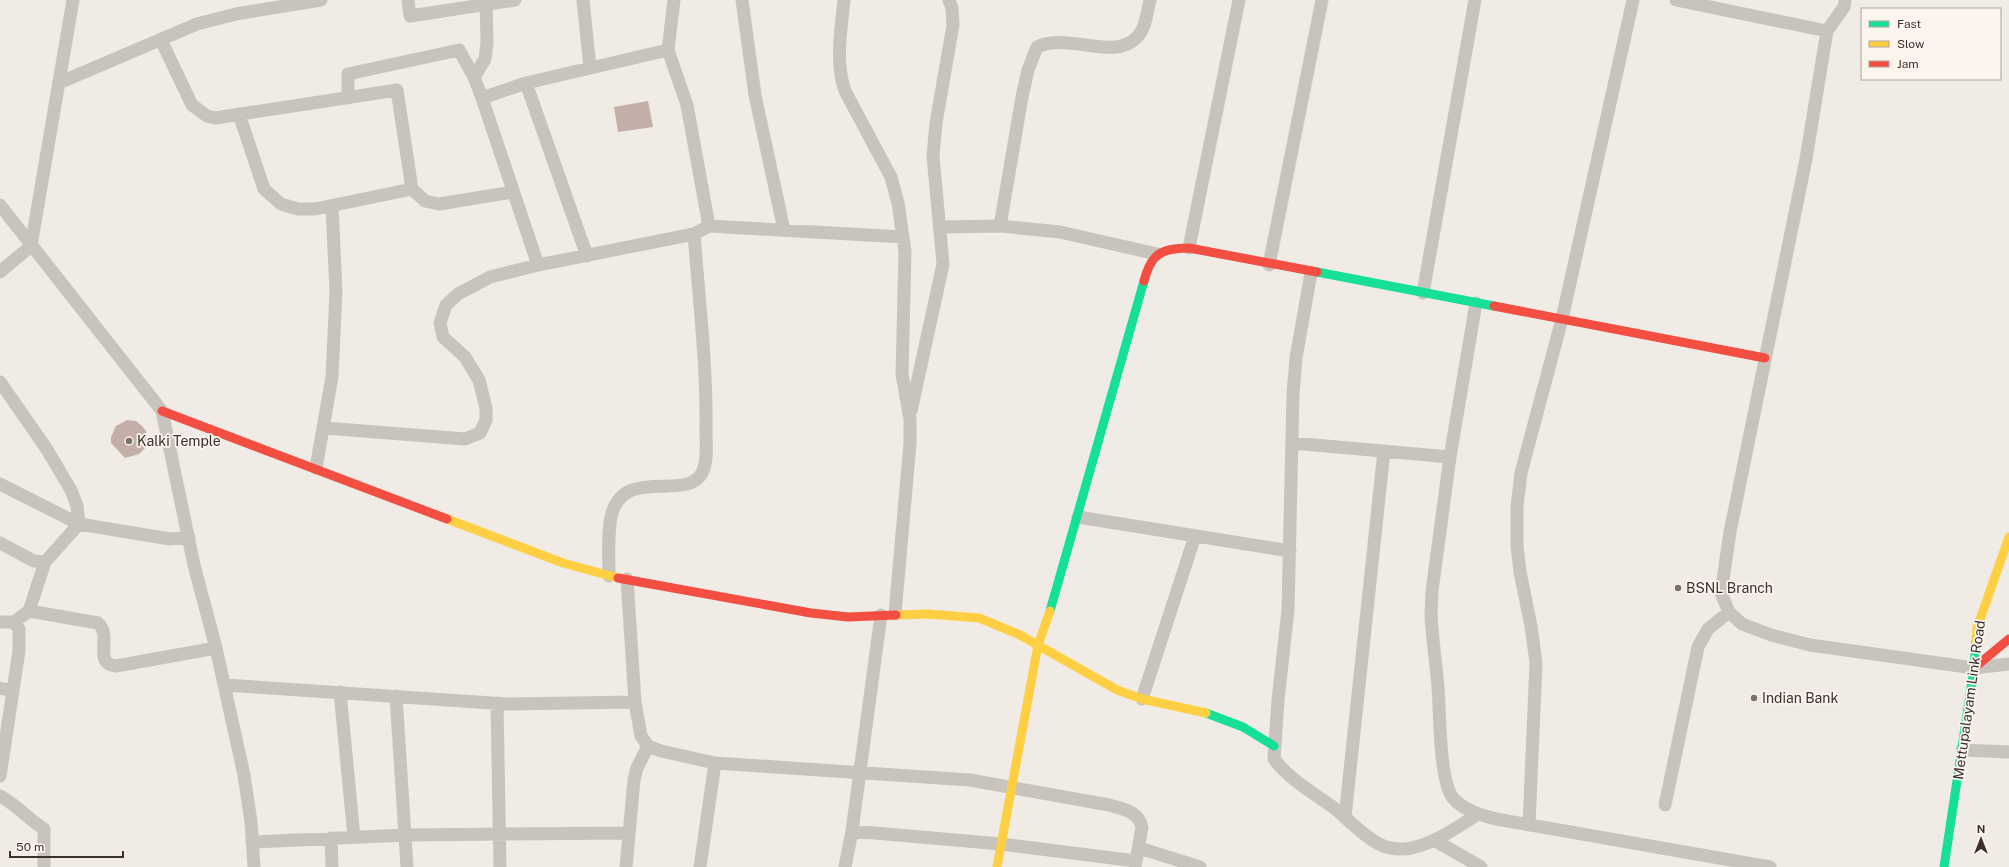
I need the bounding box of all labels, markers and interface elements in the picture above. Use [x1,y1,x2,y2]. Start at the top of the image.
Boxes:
legend [1861,8,2001,80]
text: Fast [1897,17,1922,31]
text: Slow [1897,37,1925,51]
text: Jam [1897,57,1919,71]
place label: Kalki Temple [137,433,221,449]
marker: Kalki Temple [124,436,134,446]
place label: BSNL Branch [1686,580,1773,596]
marker: BSNL Branch [1673,583,1683,593]
street label: Mettupalayam Link Road [1950,619,1988,781]
place label: Indian Bank [1762,690,1838,706]
marker: Indian Bank [1749,693,1759,703]
north arrow [1961,819,2001,859]
text: N [1977,823,1985,835]
scale bar [10,833,123,859]
text: 50 m [16,840,44,854]

